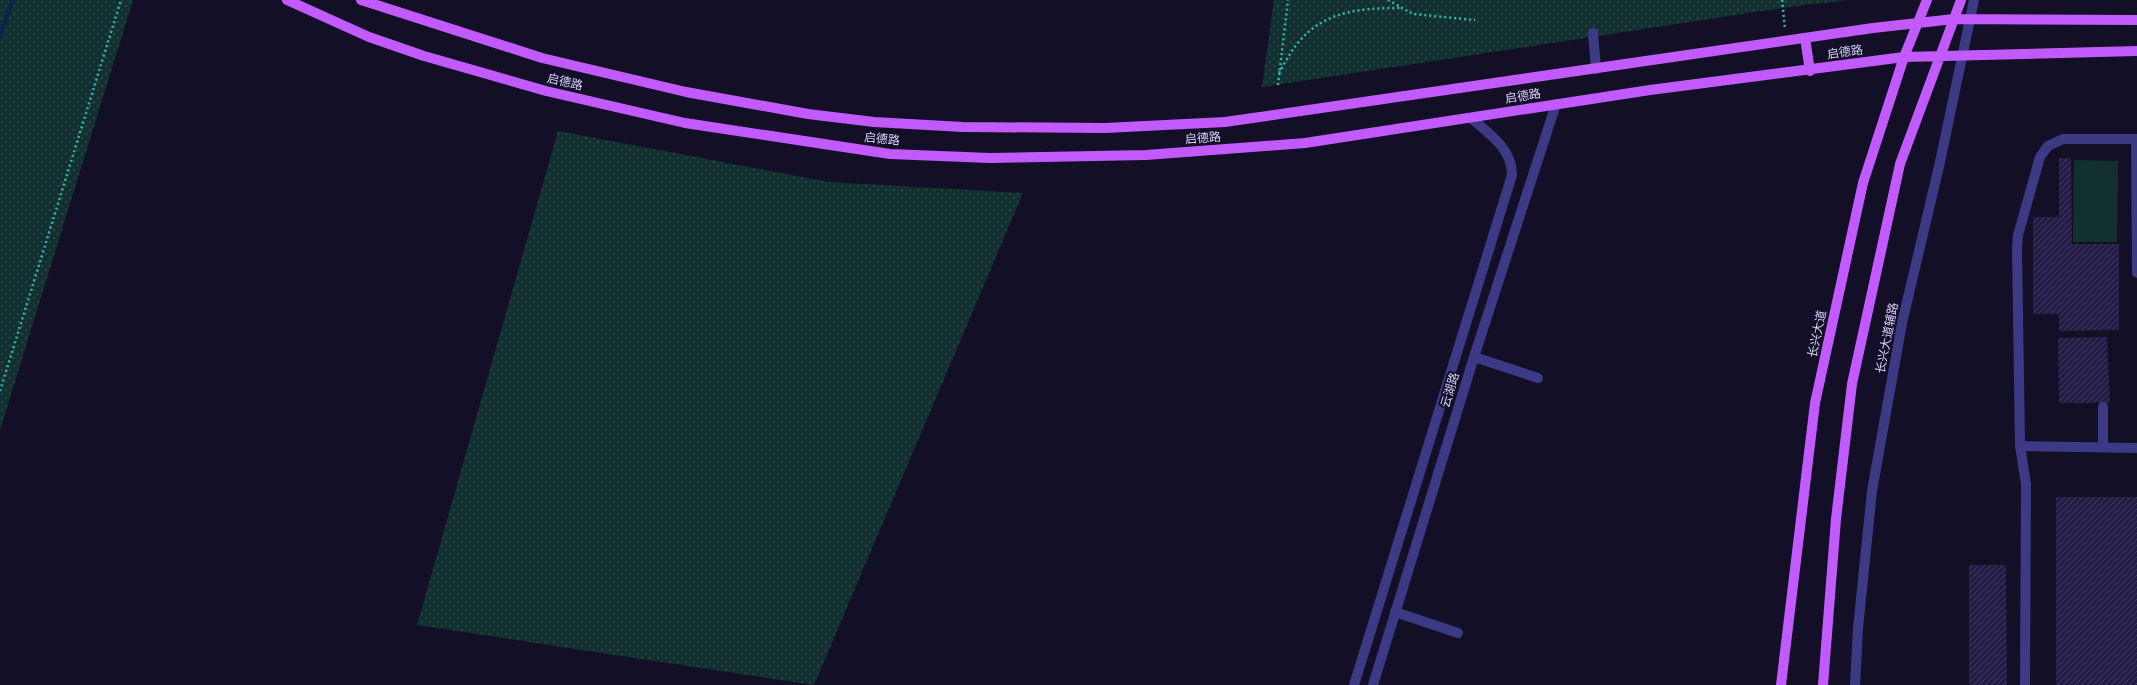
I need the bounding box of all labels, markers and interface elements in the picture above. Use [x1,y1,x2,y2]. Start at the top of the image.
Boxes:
street label: 启德路 [1826,42,1864,62]
street label: 启德路 [546,70,584,94]
street label: 启德路 [1504,85,1542,107]
street label: 启德路 [863,129,901,149]
street label: 启德路 [1184,129,1222,147]
street label: 长兴大道辅路 [1872,301,1902,375]
street label: 长兴大道 [1804,309,1830,359]
street label: 云湖路 [1437,370,1463,410]

